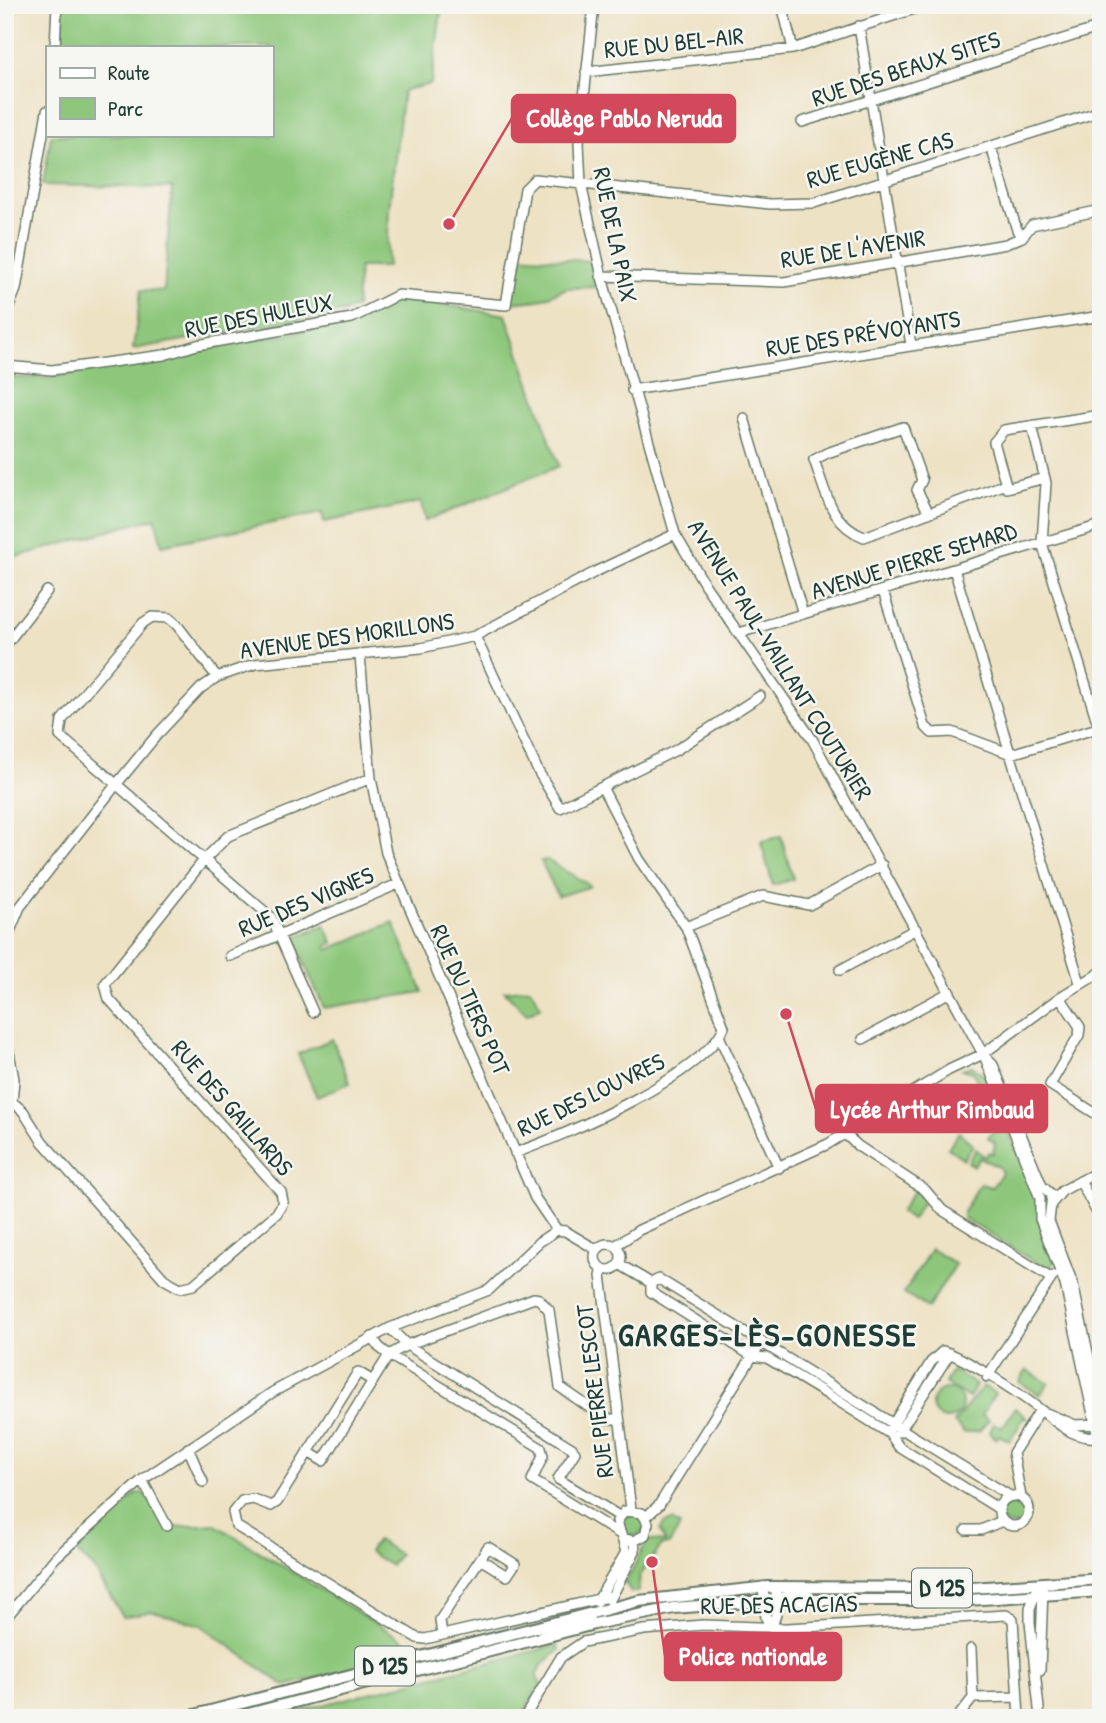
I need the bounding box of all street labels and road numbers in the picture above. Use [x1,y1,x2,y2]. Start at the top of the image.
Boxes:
street label: RUE DU BEL-AIR [603,19,745,65]
street label: RUE DES BEAUX SITES [808,23,1004,114]
street label: RUE EUGÈNE CAS [803,123,957,195]
street label: RUE DE LA PAIX [586,164,646,305]
street label: RUE DE L'AVENIR [778,221,927,275]
street label: RUE DES HULEUX [182,285,336,345]
street label: RUE DES PRÉVOYANTS [764,302,962,364]
street label: AVENUE PAUL-VAILLANT COUTURIER [681,513,881,806]
street label: AVENUE PIERRE SEMARD [807,513,1021,607]
street label: AVENUE DES MORILLONS [238,604,456,666]
street label: RUE DES VIGNES [233,858,378,944]
street label: RUE DU TIERS POT [423,919,519,1081]
street label: RUE DES GAILLARDS [165,1032,301,1182]
street label: RUE DES LOUVRES [512,1045,670,1144]
street label: RUE PIERRE LESCOT [567,1302,621,1480]
road number: D 125 [912,1568,972,1608]
street label: RUE DES ACACIAS [700,1587,858,1621]
road number: D 125 [355,1646,415,1686]

